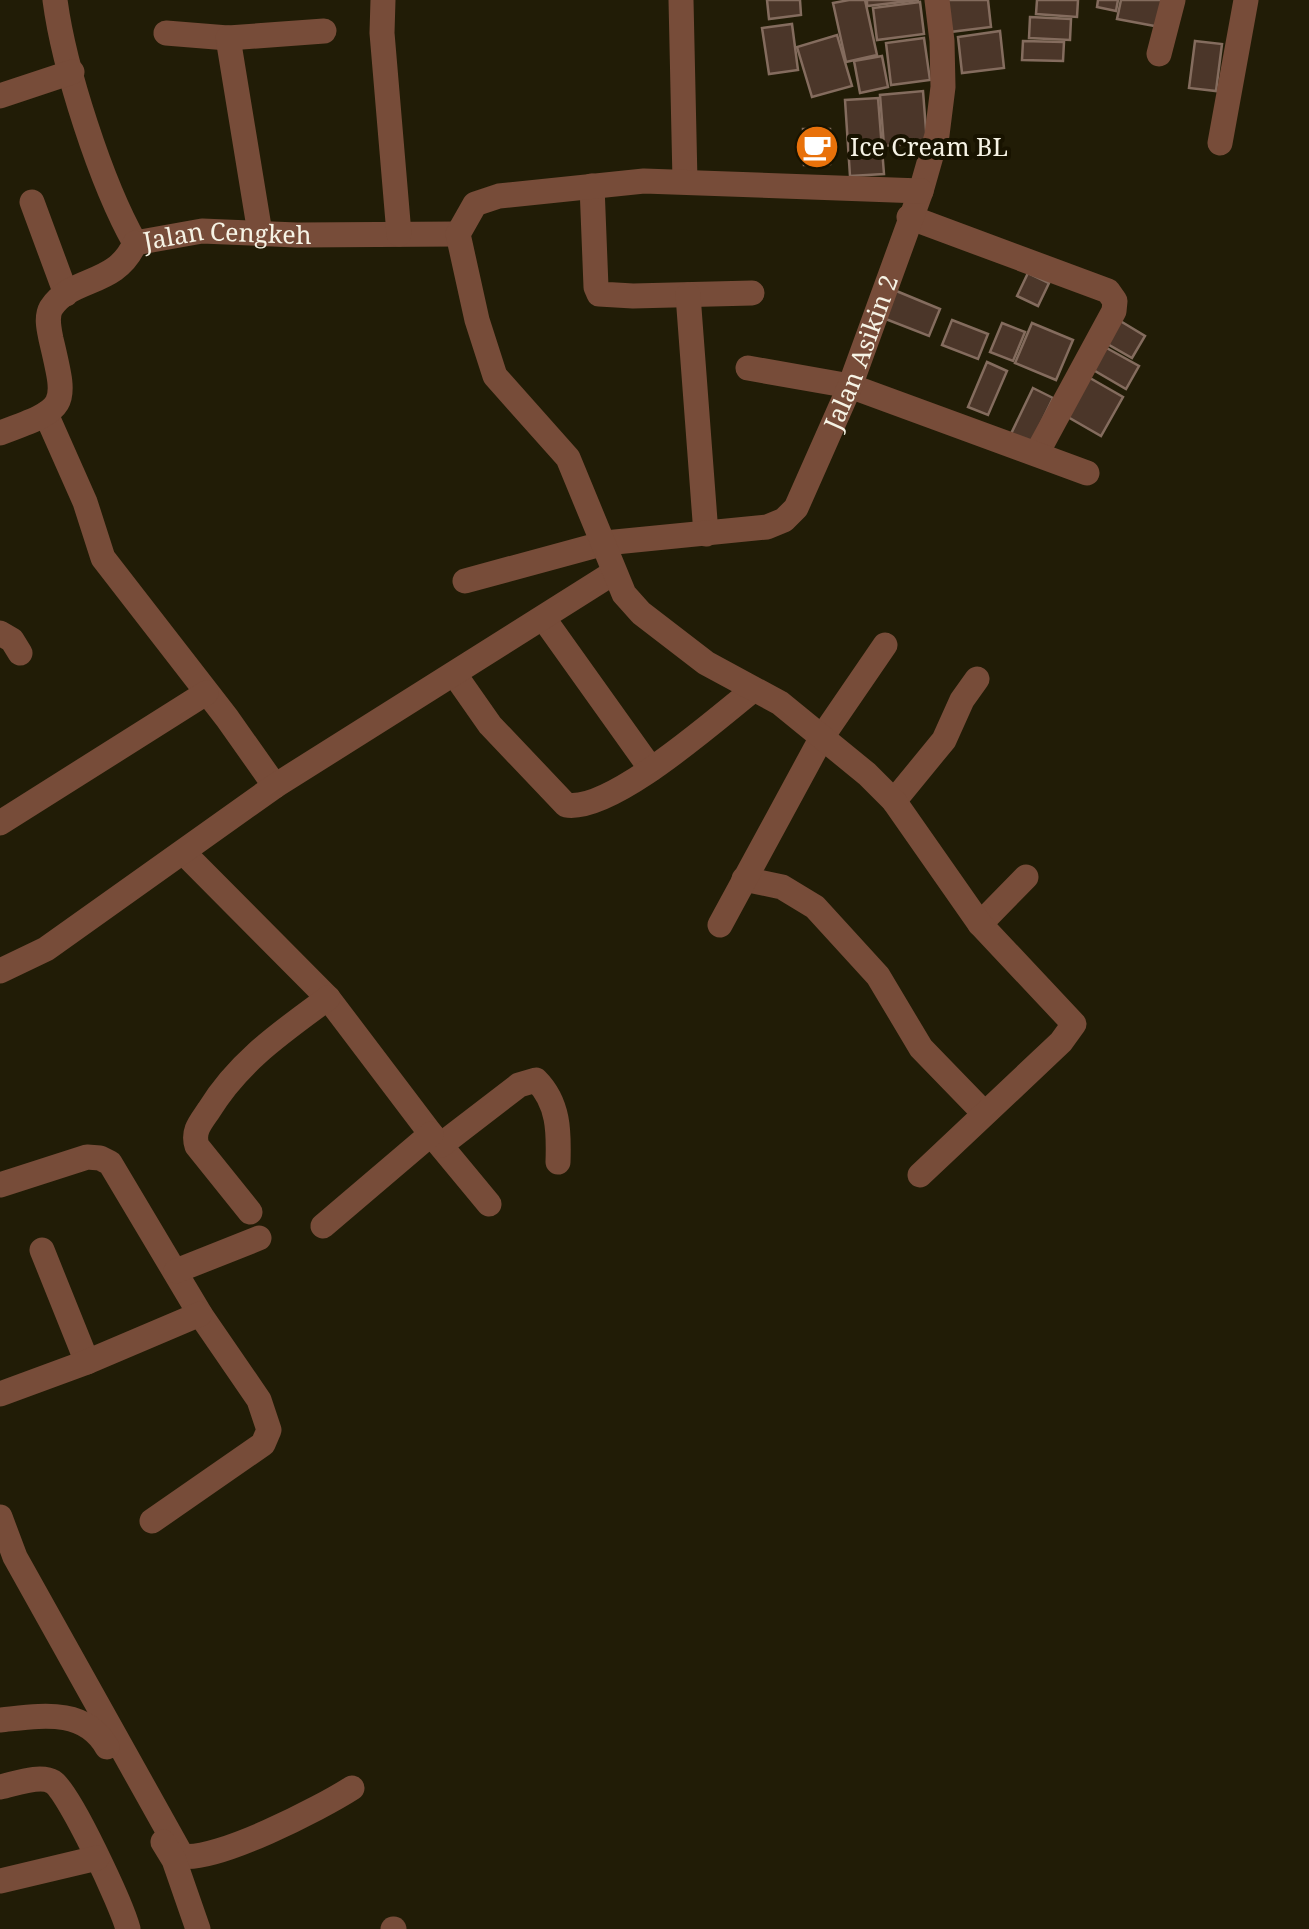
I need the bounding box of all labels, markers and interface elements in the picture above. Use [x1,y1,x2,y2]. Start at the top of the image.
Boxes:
cafe icon: Ice Cream BL [794,124,840,170]
place label: Ice Cream BL [850,129,1008,163]
street label: Jalan Cengkeh [139,213,312,257]
street label: Jalan Asikin 2 [814,270,905,436]

